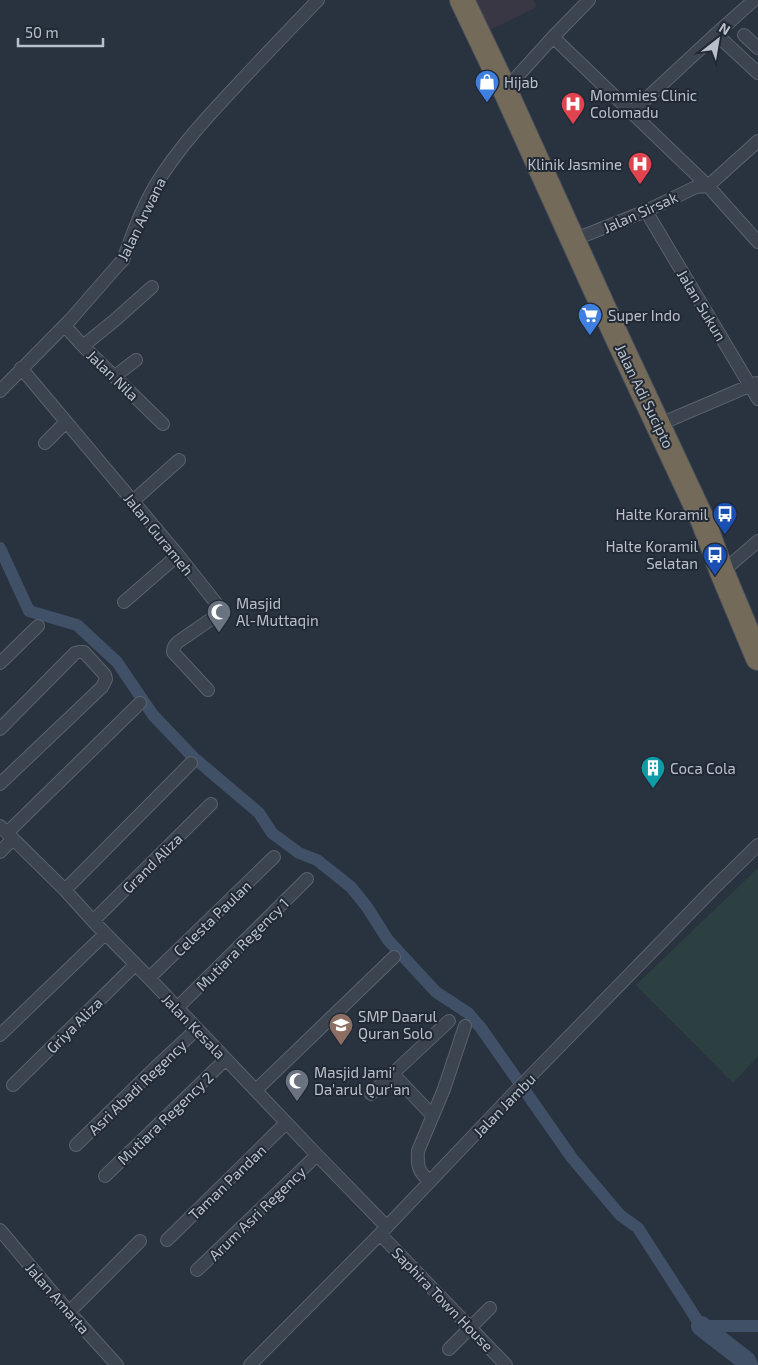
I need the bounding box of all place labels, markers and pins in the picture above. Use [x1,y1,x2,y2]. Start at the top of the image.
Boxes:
shop icon: Hijab [474,69,500,103]
place label: Hijab [504,73,538,92]
place label: Mommies Clinic Colomadu [590,86,697,121]
hospital icon: Mommies Clinic Colomadu [560,91,586,125]
hospital icon: Klinik Jasmine [627,151,653,185]
place label: Klinik Jasmine [527,155,622,173]
supermarket icon: Super Indo [577,302,603,336]
place label: Super Indo [608,306,681,324]
bus stop icon: Halte Koramil [712,501,738,535]
place label: Halte Koramil [616,505,709,523]
place label: Halte Koramil Selatan [606,537,699,572]
bus stop icon: Halte Koramil Selatan [702,542,728,576]
place label: Masjid Al-Muttaqin [236,594,319,629]
mosque icon: Masjid Al-Muttaqin [206,599,232,633]
building icon: Coca Cola [640,755,666,789]
place label: Coca Cola [670,759,736,777]
place label: SMP Daarul Quran Solo [358,1007,437,1043]
school or university icon: SMP Daarul Quran Solo [328,1012,354,1046]
place label: Masjid Jami' Da'arul Qur'an [314,1063,410,1099]
mosque icon: Masjid Jami' Da'arul Qur'an [284,1068,310,1102]

